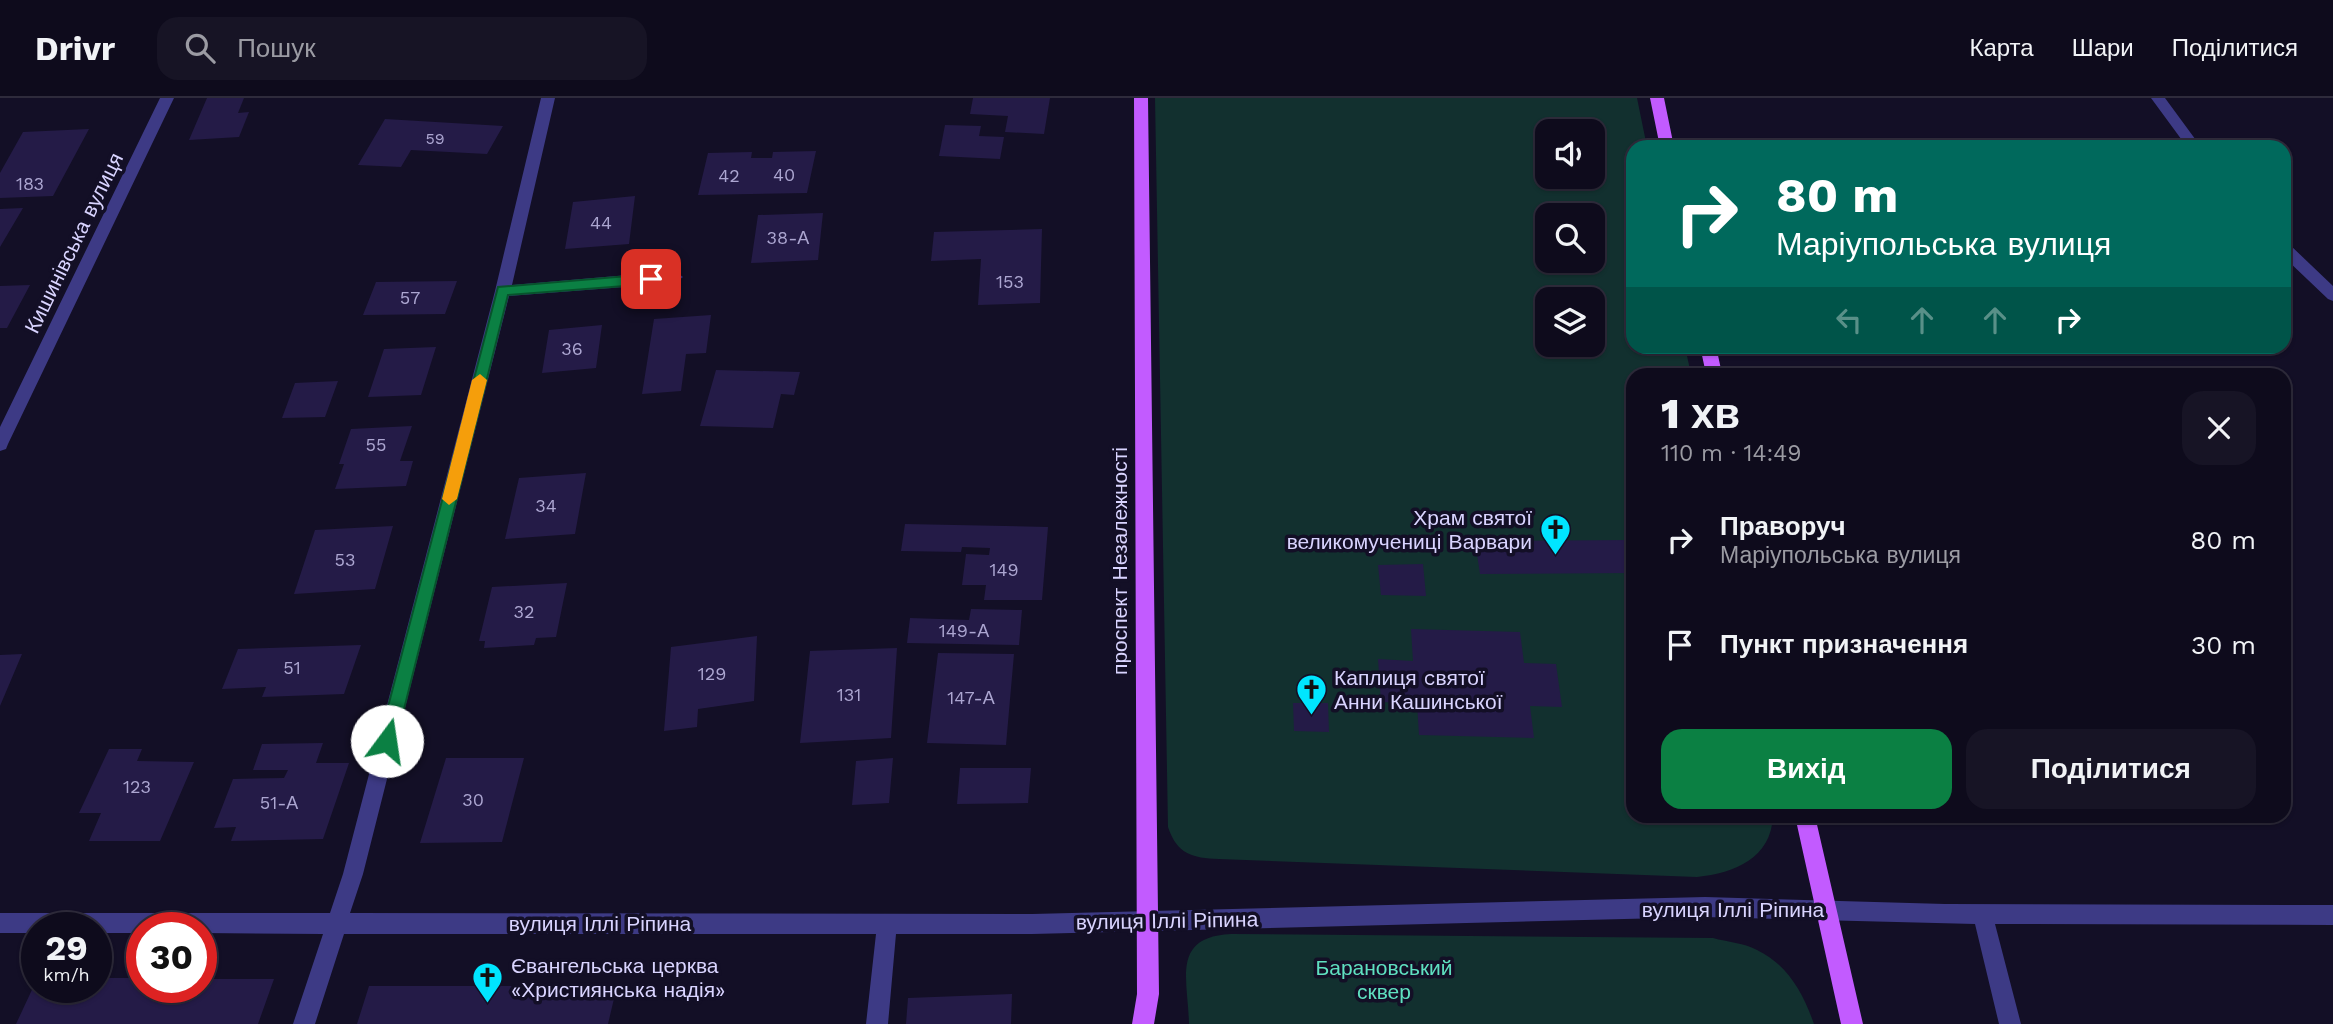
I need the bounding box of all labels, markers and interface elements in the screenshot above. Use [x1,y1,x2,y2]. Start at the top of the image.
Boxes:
search box [157,17,647,80]
text: Drivr [35,29,115,68]
icon: search [181,29,219,67]
text: Пошук [237,33,316,63]
text: Карта [1969,34,2034,62]
text: Шари [2072,34,2134,62]
text: Поділитися [2172,34,2298,62]
map controls [1535,119,1605,357]
button: sound [1535,119,1605,189]
house number: 59 [425,129,445,148]
street label: Кишинівська вулиця [19,148,128,337]
house number: 40 [773,164,795,185]
house number: 42 [718,165,740,186]
text: 80 m [1776,166,1898,224]
icon: right [1661,168,1752,259]
house number: 183 [16,173,44,194]
button: search [1535,203,1605,273]
house number: 44 [590,212,612,233]
text: Маріупольська вулиця [1776,225,2111,263]
house number: 38-А [767,227,809,248]
pin [621,249,681,309]
icon: arrive [632,260,670,298]
house number: 153 [996,271,1024,292]
house number: 57 [400,287,420,308]
button: layers [1535,287,1605,357]
icon: left [1830,301,1868,339]
icon: ahead [1903,301,1941,339]
icon: ahead [1976,301,2014,339]
icon: right [2049,301,2087,339]
house number: 36 [561,338,583,359]
text: 1 хв [1661,389,1740,438]
button: close [2182,391,2256,465]
house number: 55 [366,434,386,455]
text: 110 m · 14:49 [1661,440,1802,467]
street label: проспект Незалежності [1107,447,1132,675]
house number: 34 [535,495,557,516]
place label: Храм святої великомучениці Варвари [1287,505,1532,554]
text: Праворуч [1720,511,1846,541]
church icon: Храм святої великомучениці Варвари [1538,513,1572,557]
icon: right [1661,521,1699,559]
text: 80 m [2190,525,2256,555]
text: Маріупольська вулиця [1720,542,1961,569]
house number: 53 [335,549,355,570]
house number: 149 [989,559,1019,580]
house number: 32 [514,601,535,622]
house number: 149-А [939,620,989,641]
icon: arrive [1661,626,1699,664]
text: Пункт призначення [1720,629,1968,659]
text: 30 m [2191,630,2256,660]
house number: 51 [283,657,301,678]
house number: 129 [698,663,726,684]
place label: Каплиця cвятої Анни Кашинської [1334,665,1503,714]
church icon: Каплиця cвятої Анни Кашинської [1294,673,1328,717]
house number: 131 [837,684,861,705]
house number: 147-А [947,687,995,708]
position arrow [350,704,424,778]
button: Вихід [1661,729,1952,809]
button: Поділитися [1966,729,2256,809]
house number: 123 [123,776,151,797]
house number: 30 [462,789,484,810]
house number: 51-А [260,792,298,813]
street label: вулиця Іллі Ріпина [1642,897,1825,922]
street label: вулиця Іллі Ріпина [1076,906,1259,935]
street label: вулиця Іллі Ріпина [509,911,692,936]
speed limit sign: 30 [126,912,217,1003]
text: 29 [45,927,88,969]
place label: Євангельська церква «Християнська надія» [511,953,725,1002]
park label: Барановський сквер [1315,955,1453,1004]
church icon: Євангельська церква «Християнська надія» [471,961,505,1005]
text: km/h [43,964,90,985]

